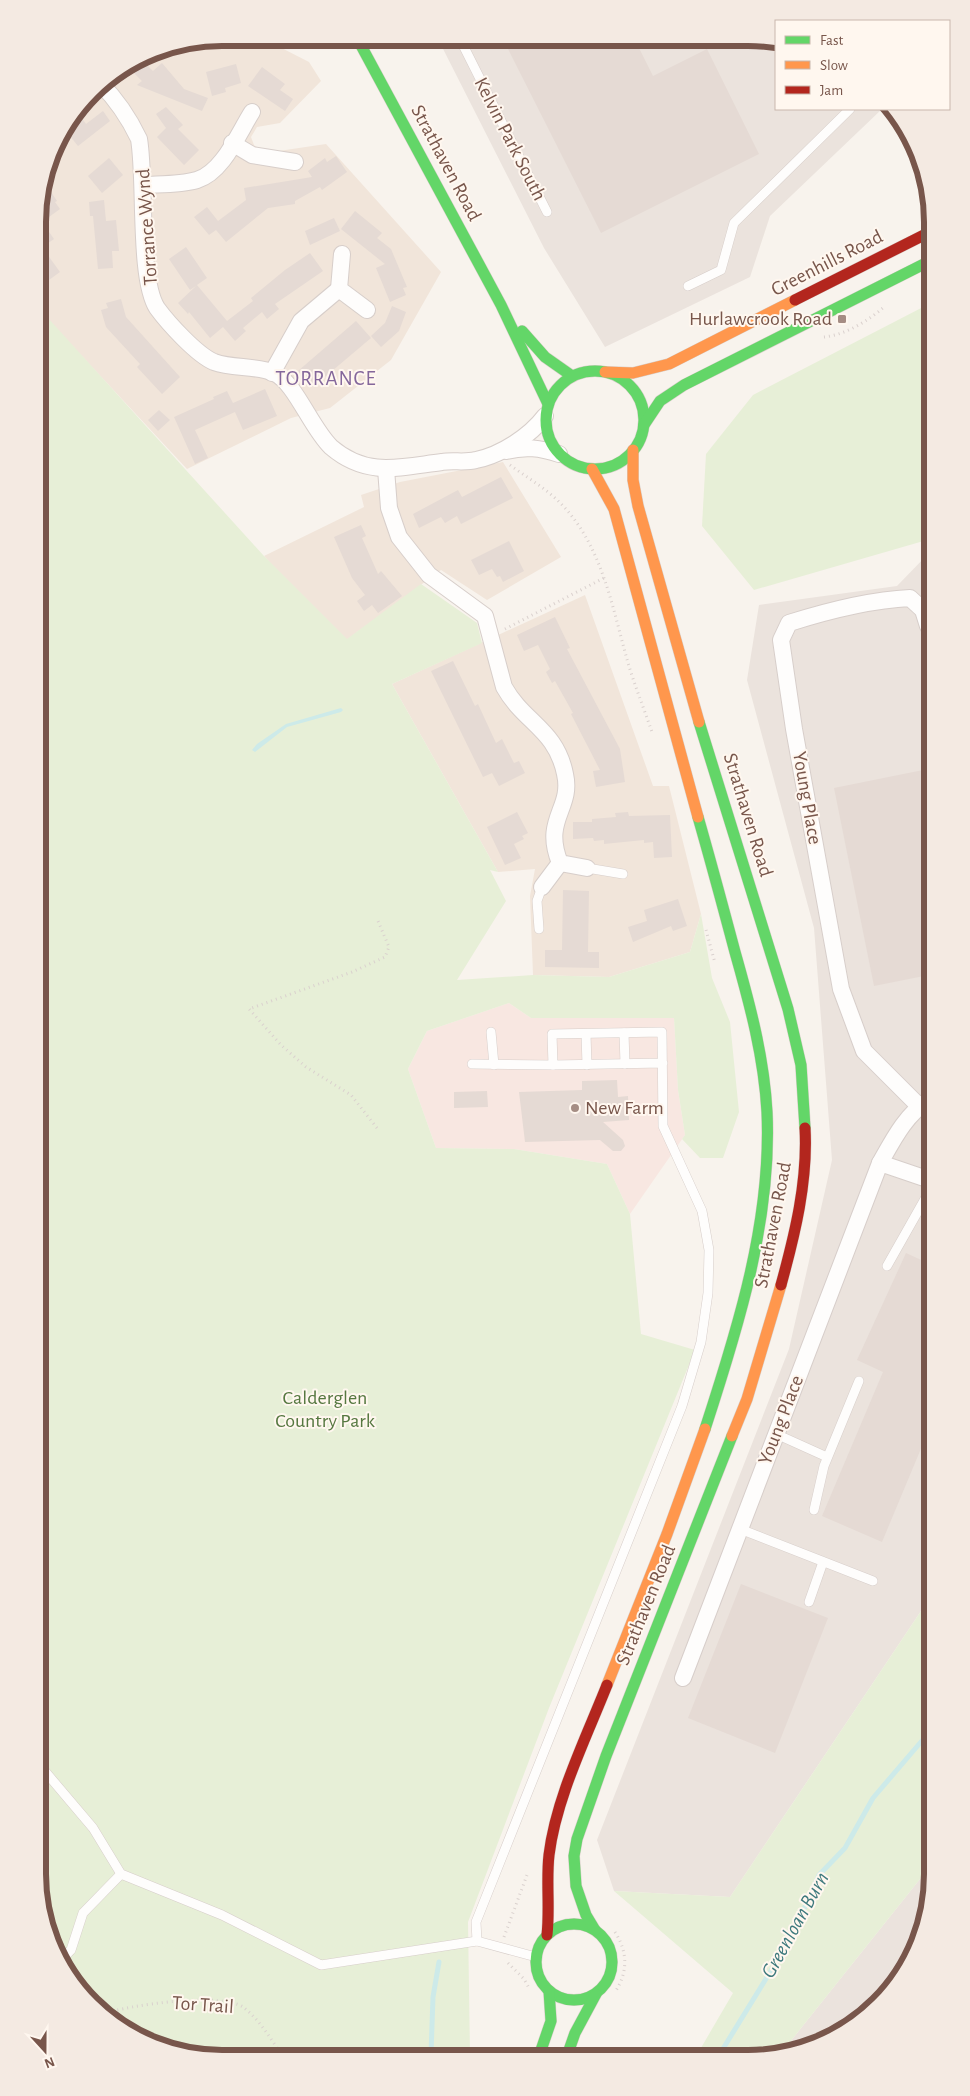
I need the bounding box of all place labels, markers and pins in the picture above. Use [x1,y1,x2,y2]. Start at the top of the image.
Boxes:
place label: Hurlawcrook Road [689,309,832,329]
marker: Hurlawcrook Road [836,313,848,325]
place label: New Farm [585,1098,664,1118]
marker: New Farm [569,1102,581,1114]

